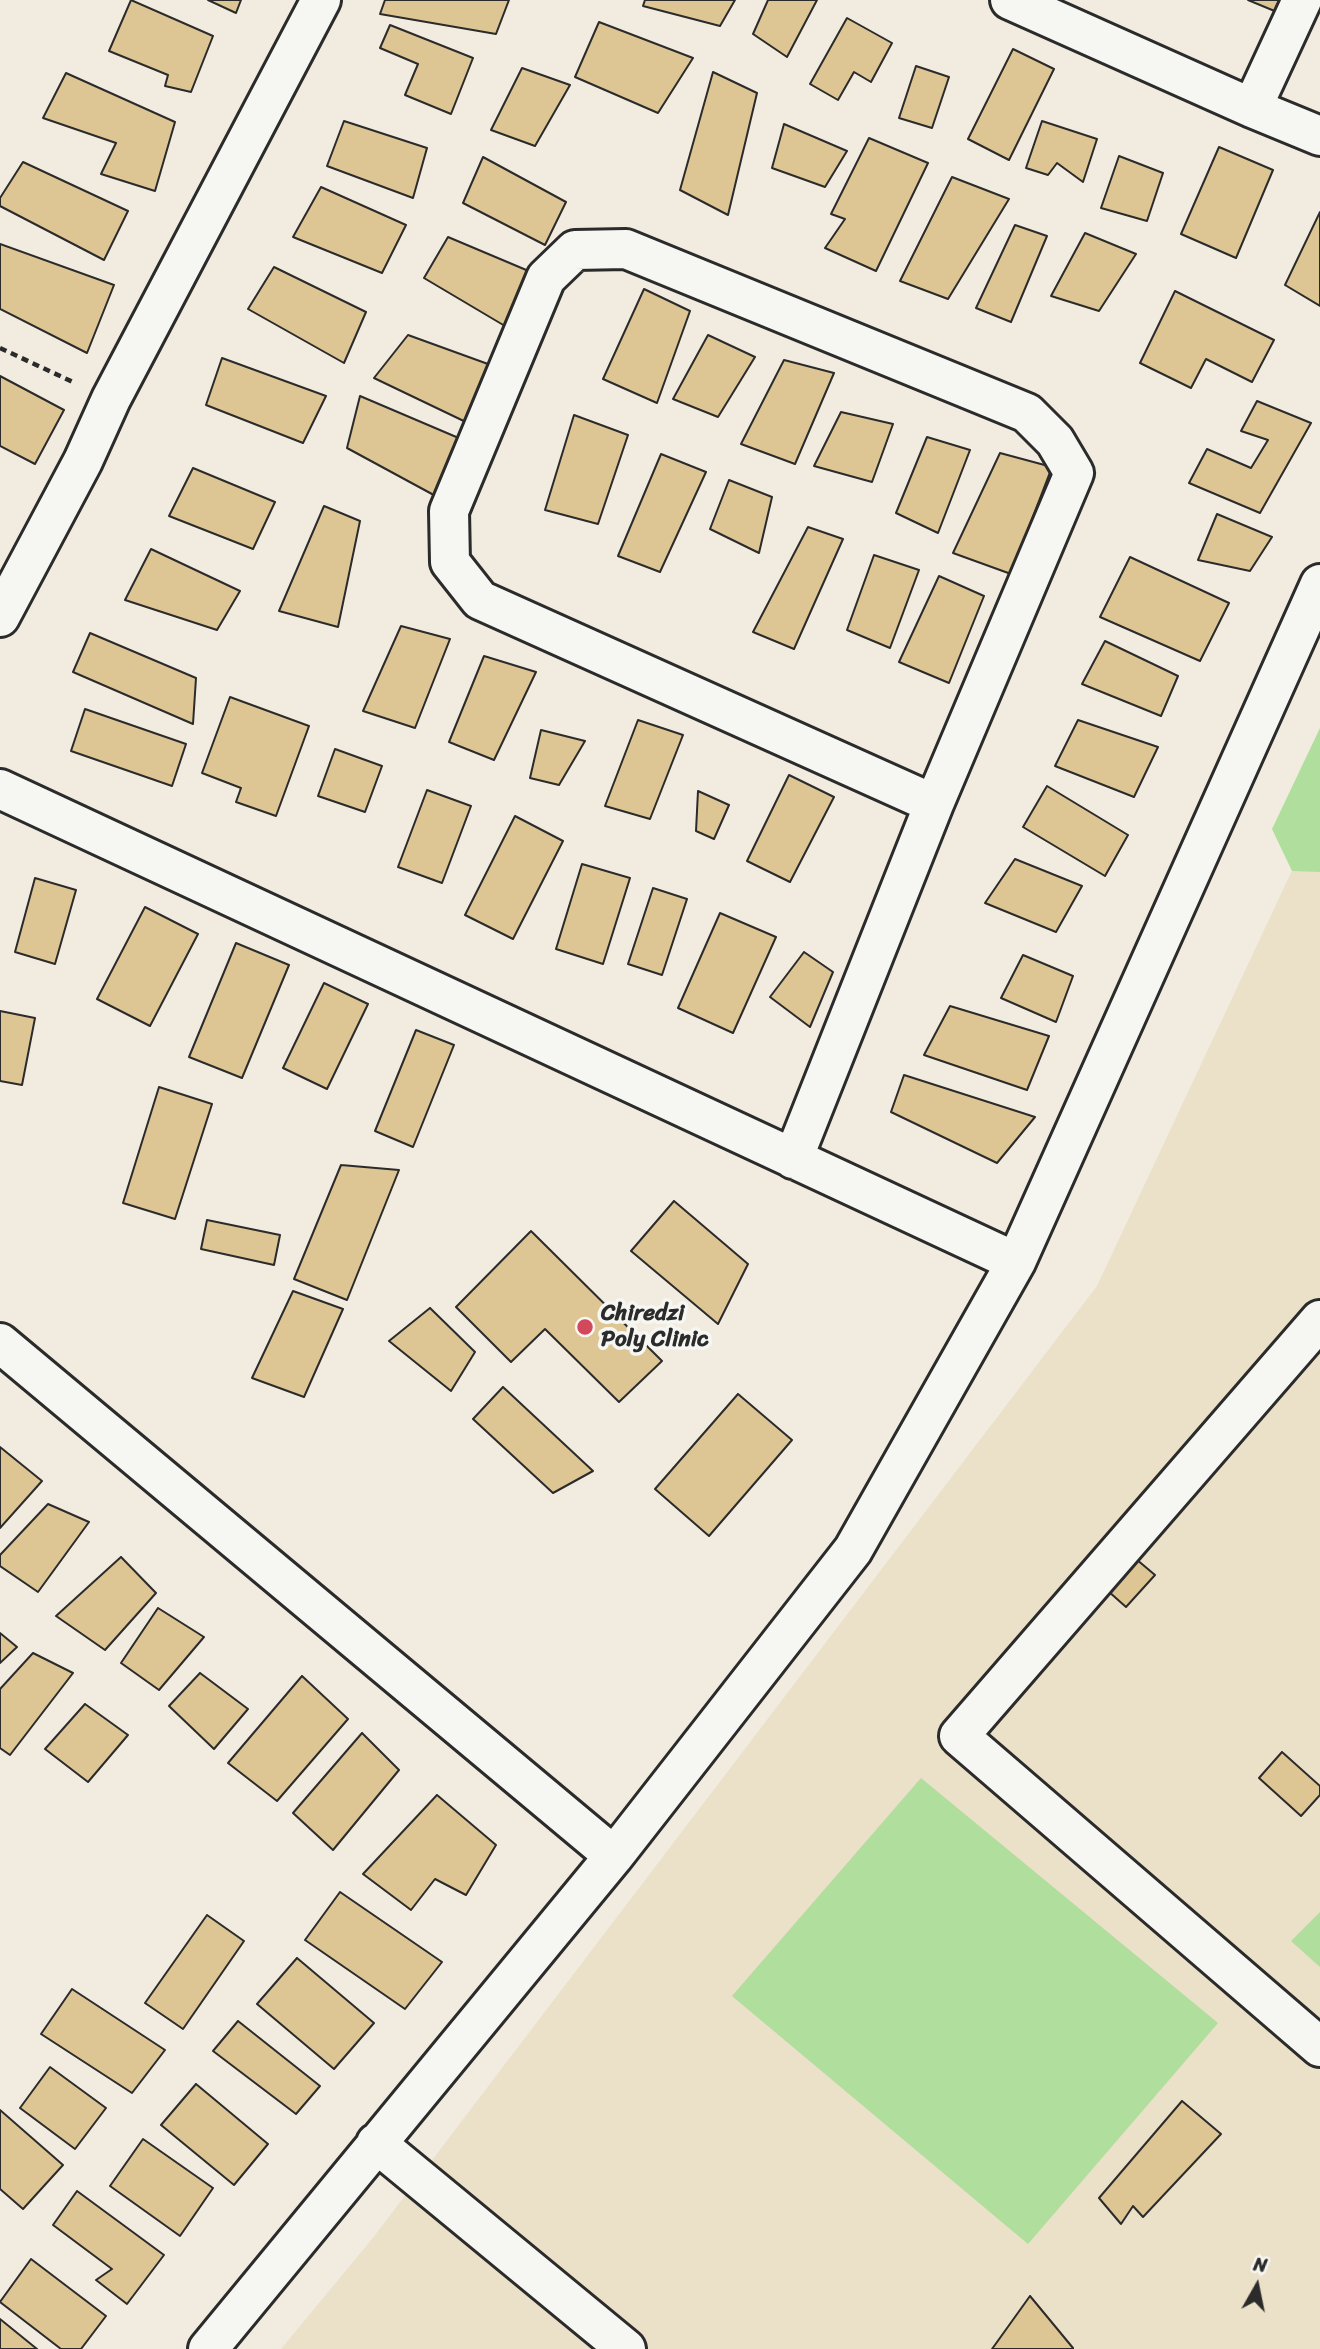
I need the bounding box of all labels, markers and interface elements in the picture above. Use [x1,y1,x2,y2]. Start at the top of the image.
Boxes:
place label: Chiredzi Poly Clinic [601,1300,709,1354]
marker: Chiredzi Poly Clinic [575,1317,595,1337]
text: N [1251,2247,1269,2282]
north arrow [1222,2251,1292,2321]

